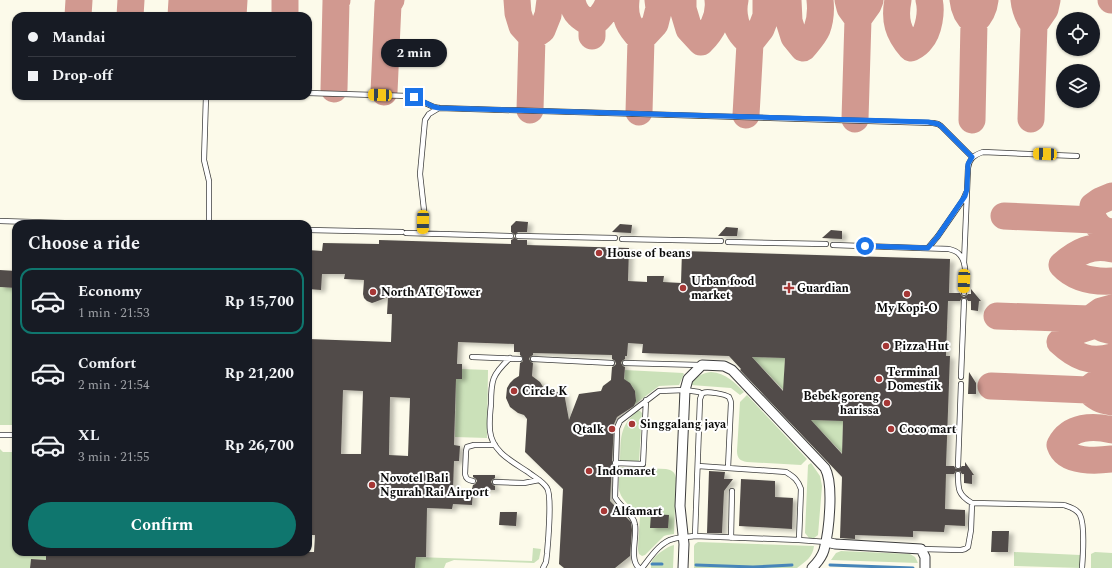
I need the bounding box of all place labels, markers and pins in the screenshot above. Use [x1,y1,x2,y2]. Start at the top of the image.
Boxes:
place label: House of beans [607,244,691,263]
marker: House of beans [594,248,604,258]
place label: Urban food market [691,272,755,305]
place label: Guardian [797,279,850,298]
place label: North ATC Tower [381,283,481,302]
marker: Urban food market [678,283,688,293]
marker: Guardian [784,283,794,293]
marker: North ATC Tower [368,287,378,297]
marker: My Kopi-O [902,289,912,299]
place label: My Kopi-O [876,299,938,318]
place label: Pizza Hut [894,337,949,356]
marker: Pizza Hut [881,341,891,351]
place label: Terminal Domestik [887,363,942,396]
marker: Terminal Domestik [874,374,884,384]
place label: Circle K [522,382,568,401]
marker: Circle K [509,386,519,396]
place label: Bebek goreng harissa [803,387,880,420]
marker: Bebek goreng harissa [882,398,892,408]
place label: Singgalang jaya [640,415,727,434]
marker: Singgalang jaya [627,419,637,429]
place label: Qtalk [573,420,605,439]
place label: Coco mart [899,420,957,439]
marker: Qtalk [607,424,617,434]
marker: Coco mart [886,424,896,434]
place label: Indomaret [597,462,656,481]
marker: Indomaret [584,466,594,476]
place label: Novotel Bali Ngurah Rai Airport [380,469,489,502]
marker: Novotel Bali Ngurah Rai Airport [367,480,377,490]
place label: Alfamart [612,502,663,521]
marker: Alfamart [599,506,609,516]

